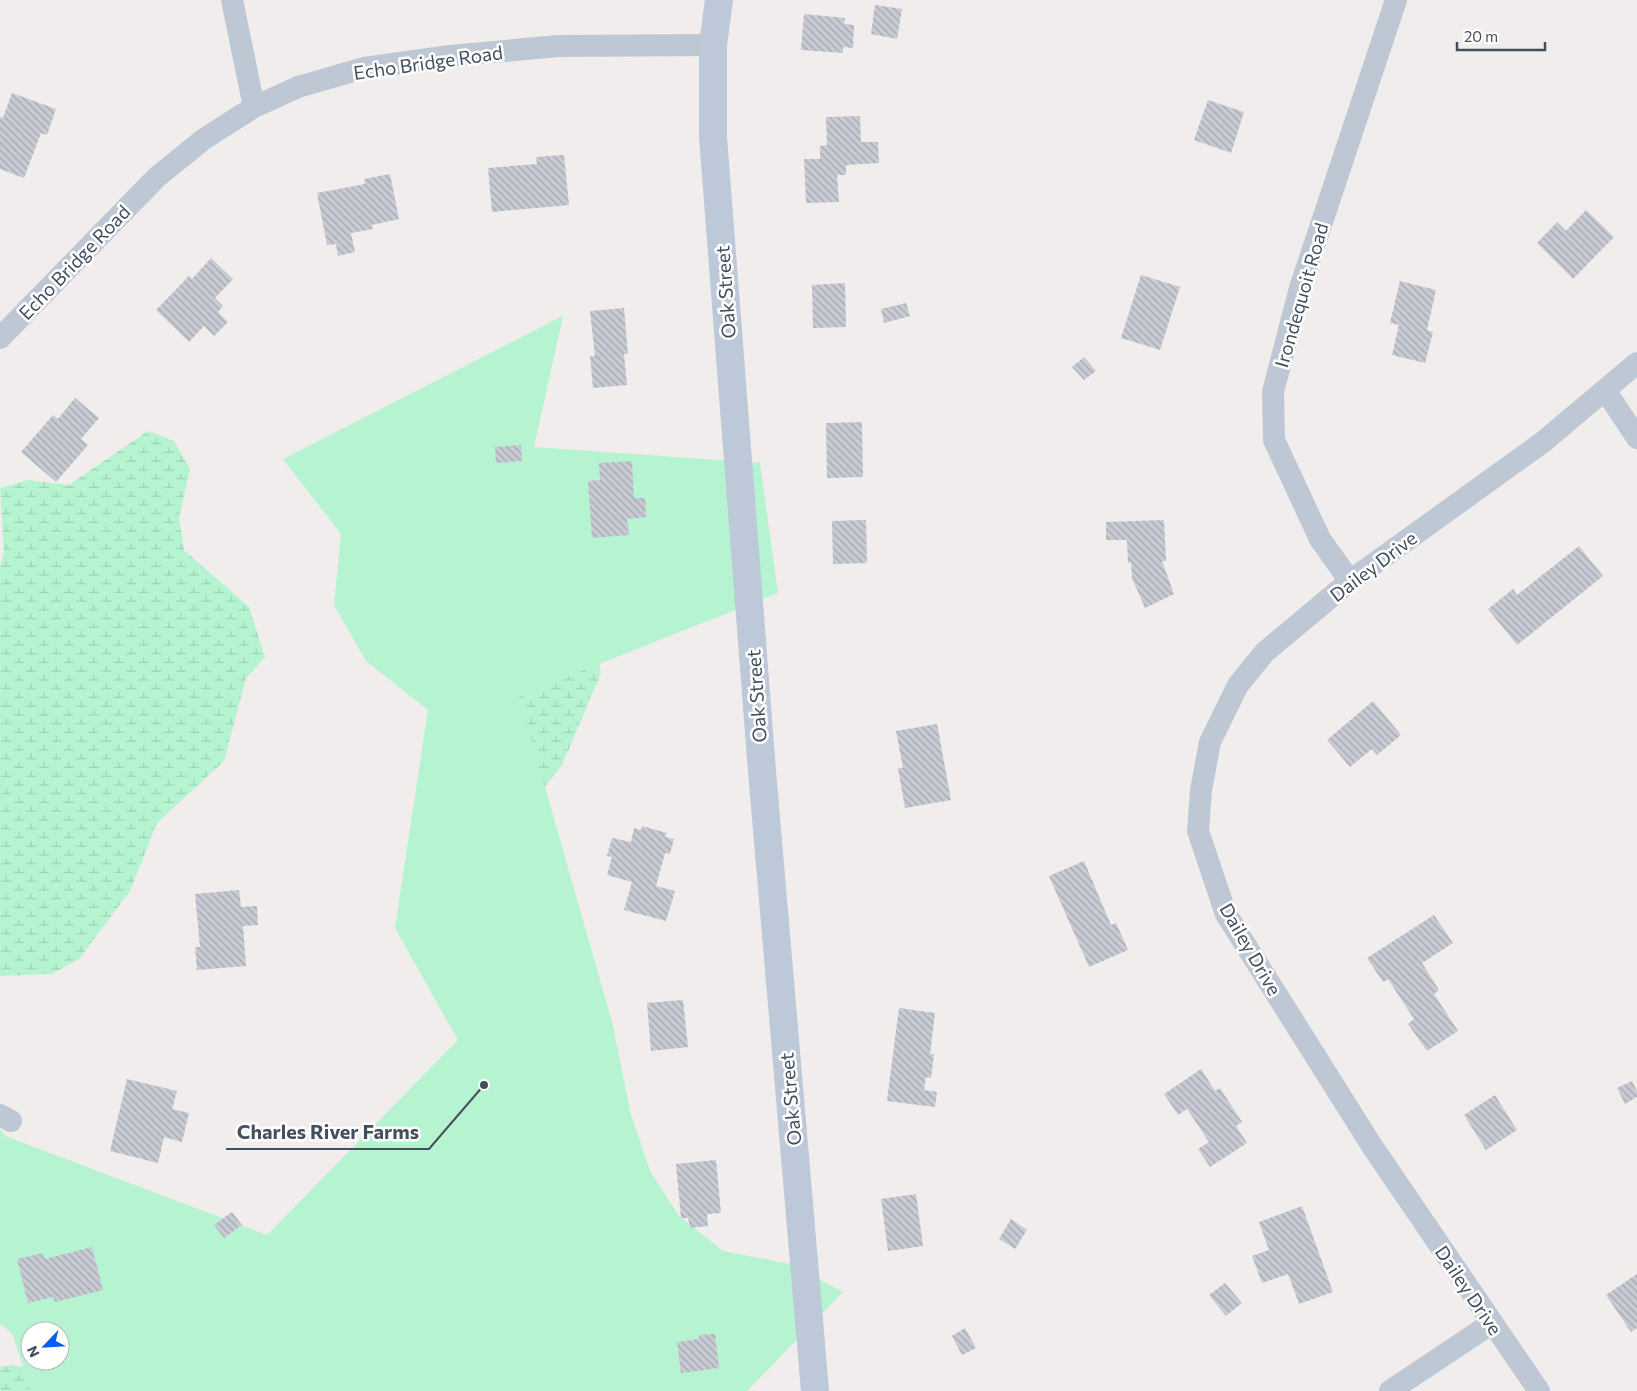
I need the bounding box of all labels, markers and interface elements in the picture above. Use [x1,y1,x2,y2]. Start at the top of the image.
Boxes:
scale bar [1457,20,1544,52]
text: 20 m [1464,27,1498,45]
street label: Echo Bridge Road [352,40,504,84]
street label: Echo Bridge Road [13,200,135,324]
street label: Irondequoit Road [1269,220,1333,370]
street label: Oak Street [710,245,740,339]
street label: Dailey Drive [1325,526,1421,606]
street label: Oak Street [741,649,771,743]
street label: Dailey Drive [1215,899,1287,999]
street label: Oak Street [774,1051,806,1146]
callout: Charles River Farms [226,1114,429,1149]
text: Charles River Farms [237,1119,419,1143]
street label: Dailey Drive [1431,1241,1507,1339]
north arrow [20,1321,70,1371]
text: N [23,1343,43,1360]

